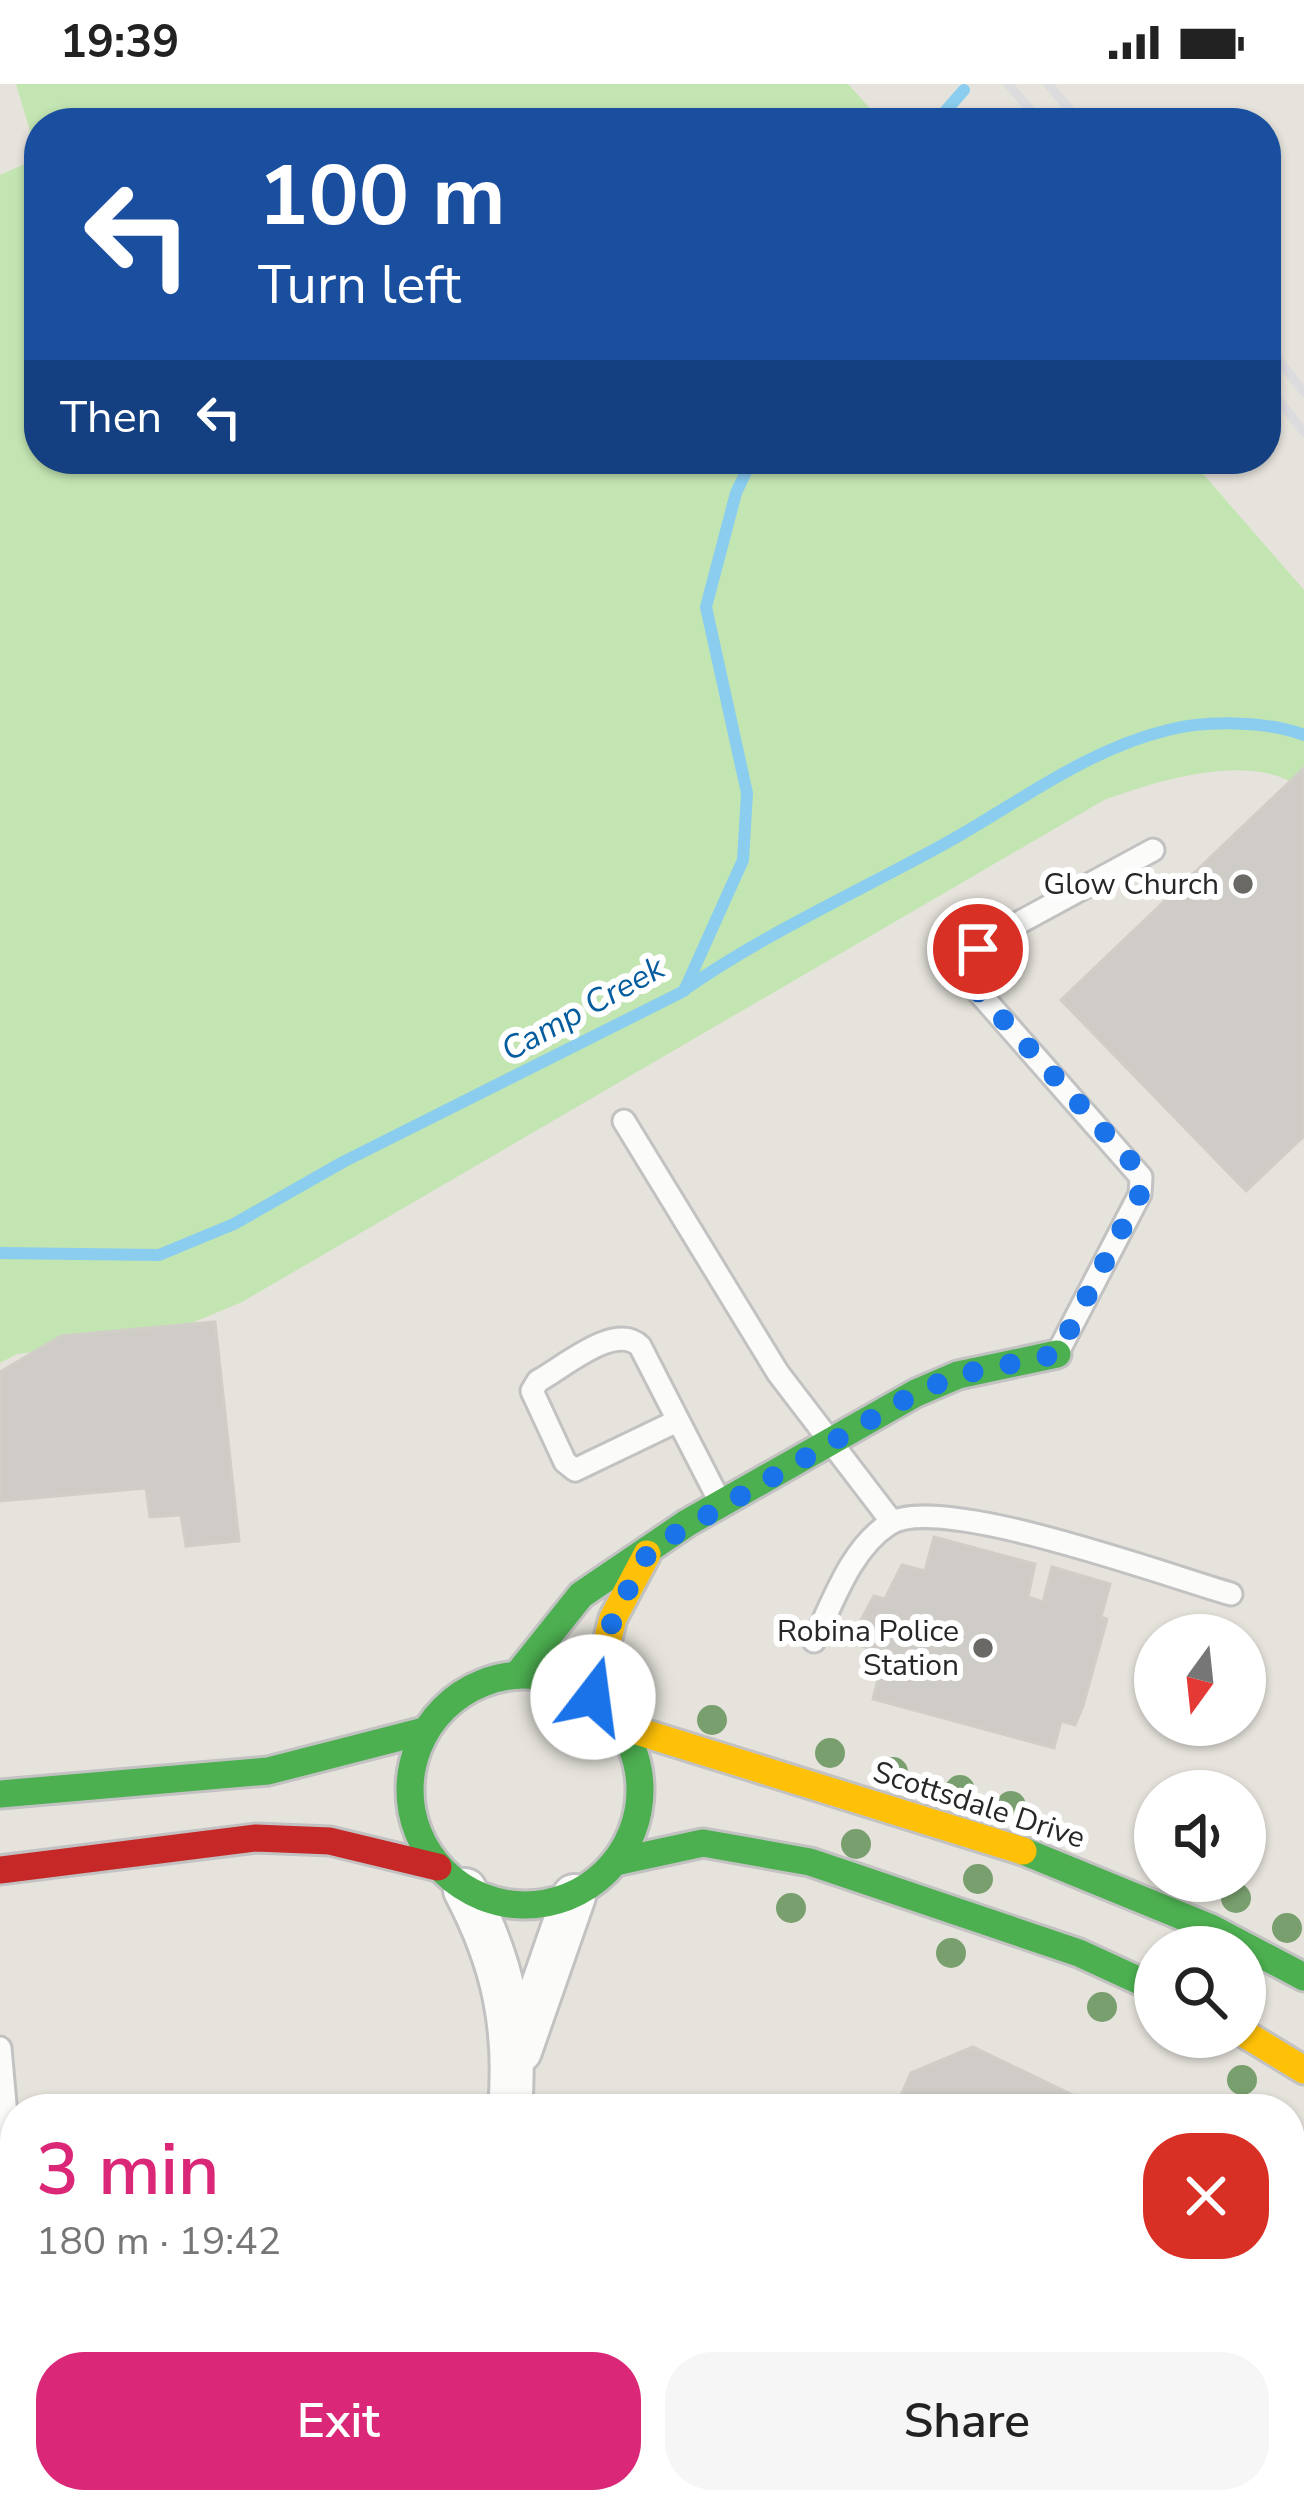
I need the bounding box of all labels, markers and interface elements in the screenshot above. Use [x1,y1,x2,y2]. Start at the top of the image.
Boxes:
text: 19:39 [60,12,179,73]
text: 100 m [258,139,506,254]
icon: left [60,156,216,312]
text: Turn left [258,248,461,322]
icon: left [186,384,252,450]
text: Then [60,387,162,448]
place label: Glow Church [1044,864,1219,905]
marker: Glow Church [1230,871,1256,897]
pin [927,898,1029,1000]
icon: arrive [945,916,1011,982]
water label: Camp Creek [493,945,674,1072]
place label: Robina Police Station [777,1611,959,1686]
north arrow [1134,1614,1266,1746]
map controls [1134,1614,1266,2058]
position arrow [530,1634,656,1760]
marker: Robina Police Station [970,1635,996,1661]
street label: Scottsdale Drive [868,1751,1090,1859]
button: sound [1134,1770,1266,1902]
button: search [1134,1926,1266,2058]
text: 3 min [36,2121,219,2219]
button: close [1143,2133,1269,2259]
text: 180 m · 19:42 [36,2215,281,2268]
button: Exit [36,2352,641,2490]
button: Share [665,2352,1269,2490]

